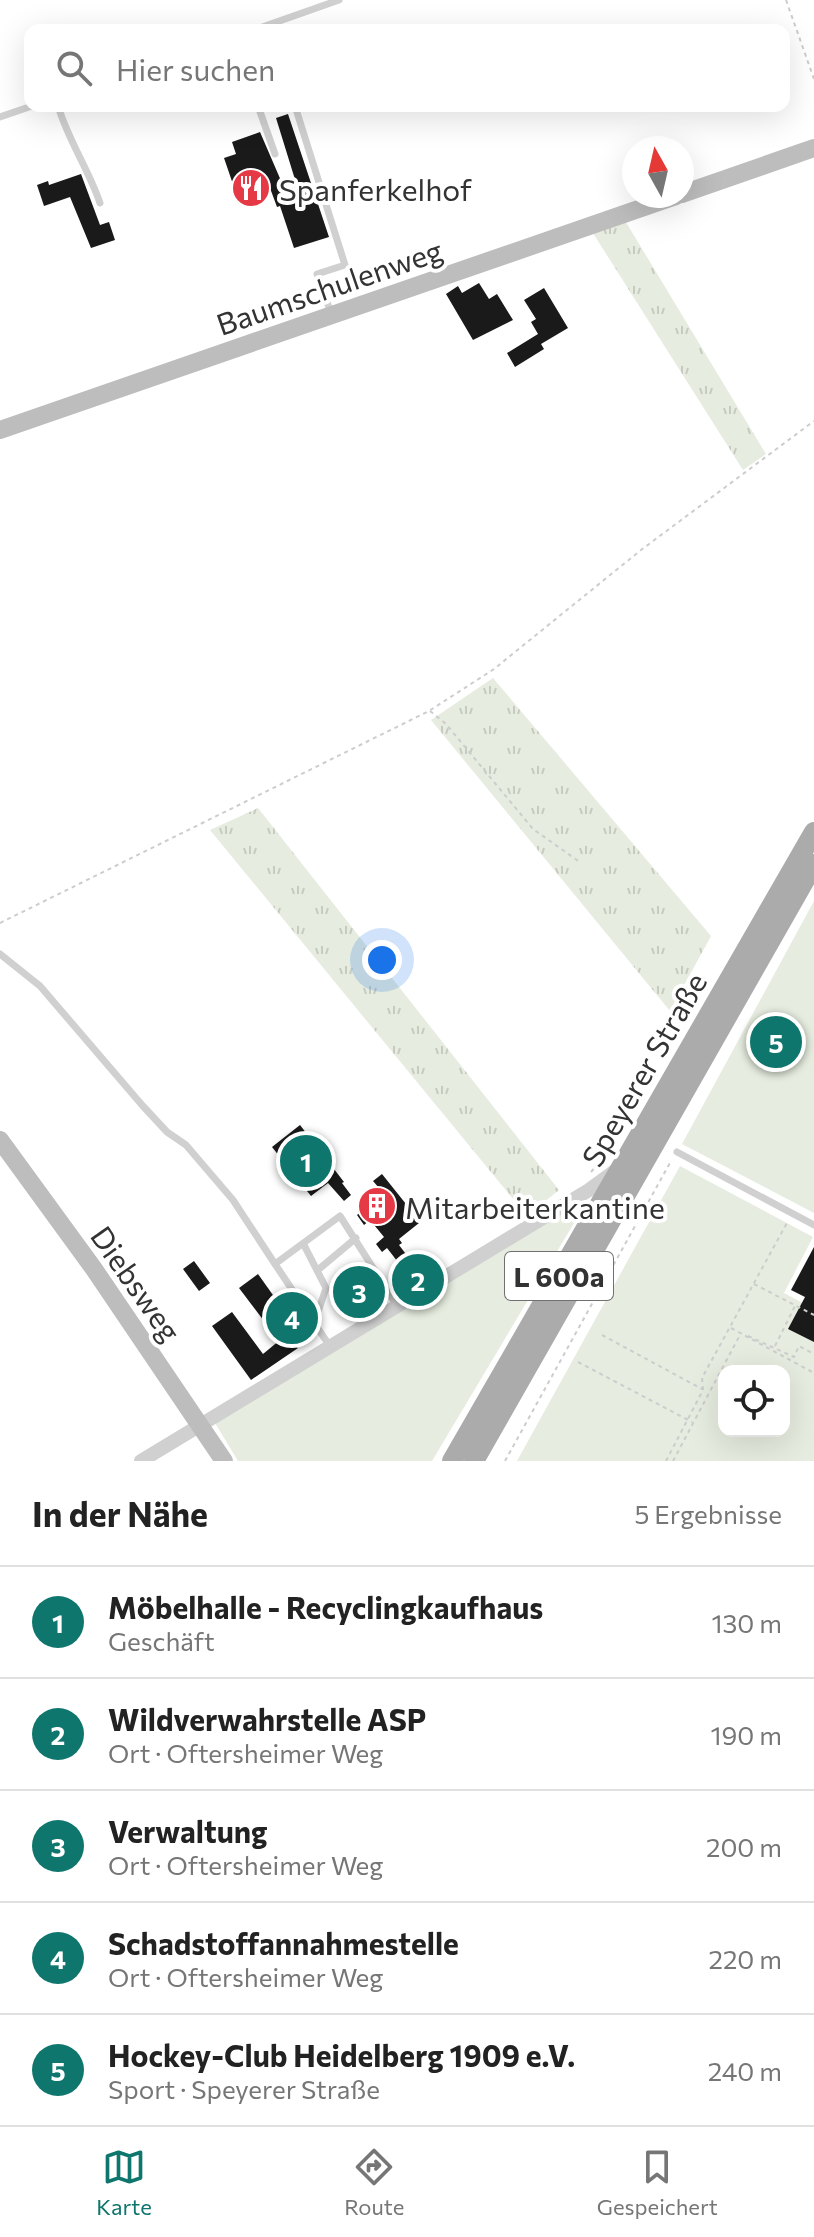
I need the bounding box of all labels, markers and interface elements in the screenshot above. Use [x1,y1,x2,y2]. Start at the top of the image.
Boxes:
search box [24,24,790,112]
icon: search [52,46,96,90]
text: Hier suchen [116,50,275,87]
north arrow [622,136,694,208]
restaurant icon: Spanferkelhof [230,167,272,209]
place label: Spanferkelhof [279,170,472,207]
street label: Baumschulenweg [211,230,447,342]
your location [362,940,402,980]
street label: Speyerer Straße [573,966,713,1172]
pin: 5 [750,1012,802,1072]
pin: 1 [280,1131,332,1191]
building icon: Mitarbeiterkantine [356,1185,398,1227]
place label: Mitarbeiterkantine [405,1188,665,1225]
street label: Diebsweg [84,1218,190,1348]
pin: 2 [392,1250,444,1310]
road number: L 600a [505,1252,613,1300]
pin: 3 [333,1262,385,1322]
pin: 4 [266,1288,318,1348]
map controls [718,1365,790,1437]
button: locate [718,1365,790,1437]
text: In der Nähe [32,1492,208,1534]
text: 5 Ergebnisse [634,1498,782,1529]
text: Möbelhalle - Recyclingkaufhaus [108,1588,543,1625]
text: 1 [52,1607,64,1638]
text: 130 m [711,1607,782,1638]
text: Geschäft [108,1625,215,1656]
text: Wildverwahrstelle ASP [108,1700,426,1737]
text: 2 [51,1719,65,1750]
text: 190 m [710,1719,782,1750]
text: Ort · Oftersheimer Weg [108,1737,383,1768]
text: Verwaltung [108,1812,268,1849]
text: 3 [50,1831,66,1862]
text: 200 m [706,1831,782,1862]
text: Ort · Oftersheimer Weg [108,1849,383,1880]
text: Schadstoffannahmestelle [108,1924,459,1961]
text: 4 [50,1943,66,1974]
text: 220 m [709,1943,782,1974]
text: Ort · Oftersheimer Weg [108,1961,383,1992]
text: Hockey-Club Heidelberg 1909 e.V. [108,2036,575,2073]
text: 5 [50,2055,66,2086]
text: 240 m [708,2055,782,2086]
text: Sport · Speyerer Straße [108,2073,380,2104]
tab: Karte [96,2145,152,2220]
tab: Route [344,2145,404,2220]
tab: Gespeichert [597,2145,718,2220]

